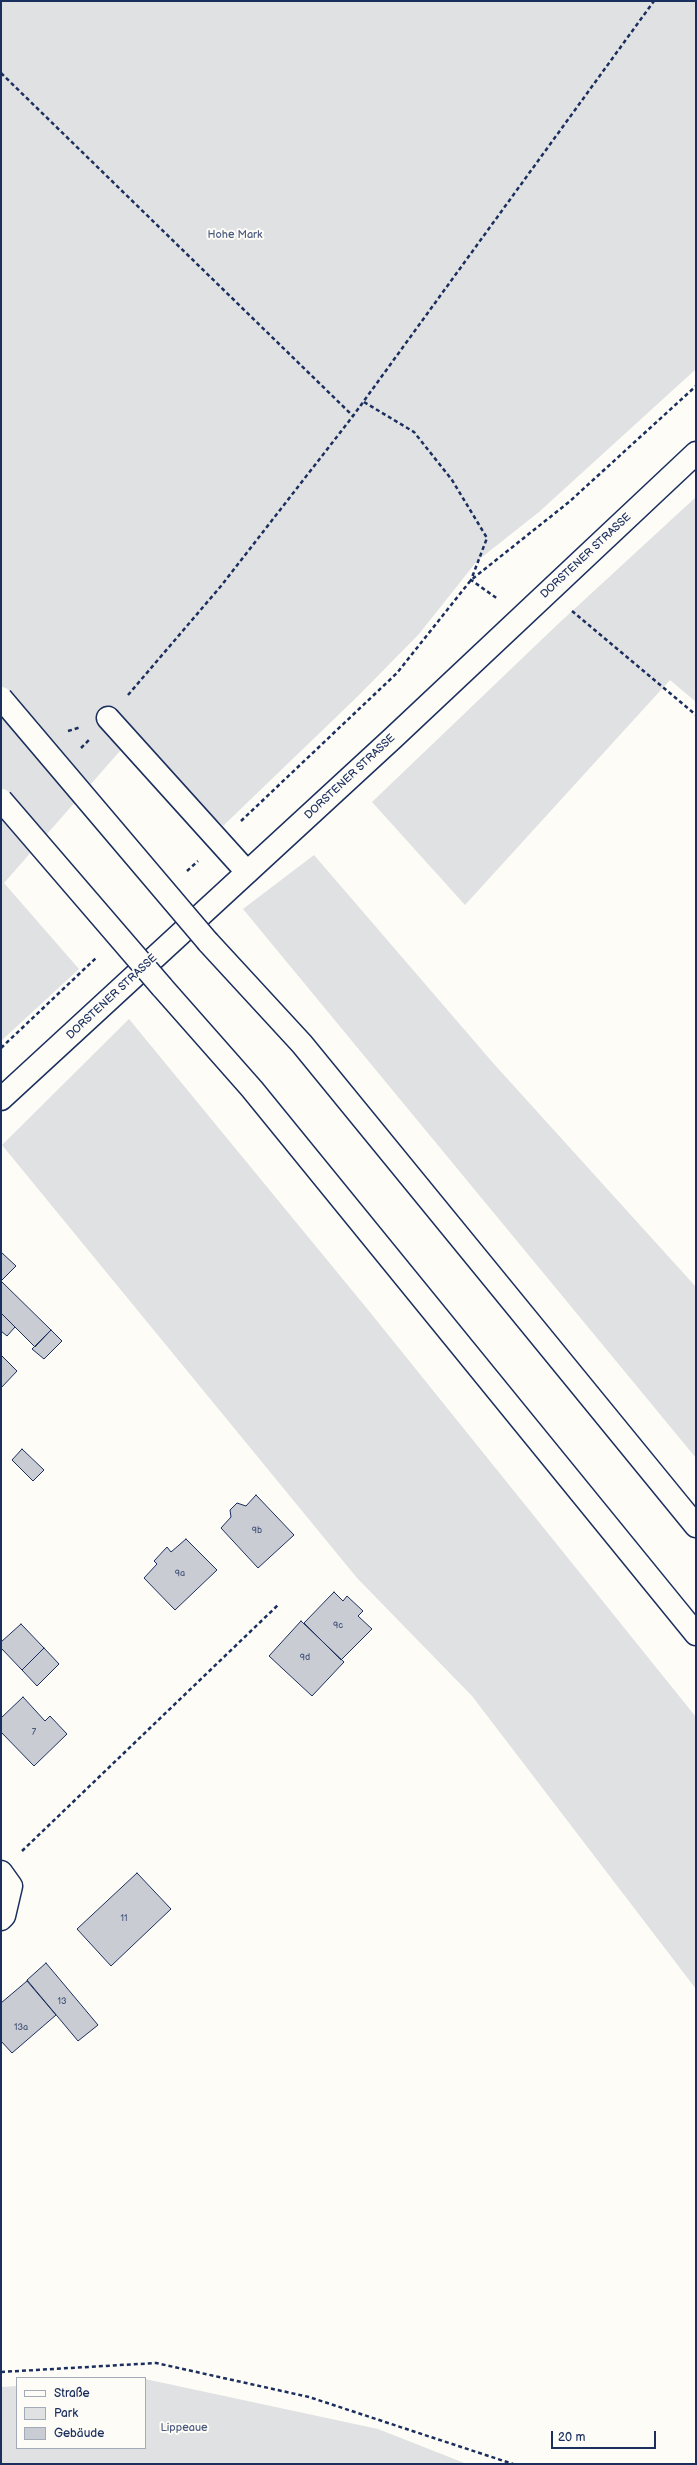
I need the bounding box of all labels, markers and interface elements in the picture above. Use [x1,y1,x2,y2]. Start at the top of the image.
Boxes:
park label: Hohe Mark [208,228,262,242]
street label: DORSTENER STRASSE [538,511,634,601]
street label: DORSTENER STRASSE [302,732,398,822]
street label: DORSTENER STRASSE [64,952,160,1042]
house number: 9b [252,1526,262,1536]
house number: 9a [175,1569,185,1579]
house number: 9c [333,1621,343,1631]
house number: 9d [300,1653,310,1663]
house number: 7 [32,1728,36,1738]
house number: 11 [121,1914,127,1924]
house number: 13 [57,1997,67,2007]
house number: 13a [14,2023,28,2033]
legend [16,2377,146,2449]
text: Straße [54,2386,90,2401]
text: Park [54,2406,78,2421]
park label: Lippeaue [160,2421,208,2435]
scale bar [553,2423,658,2449]
text: Gebäude [54,2426,104,2441]
text: 20 m [558,2430,585,2445]

